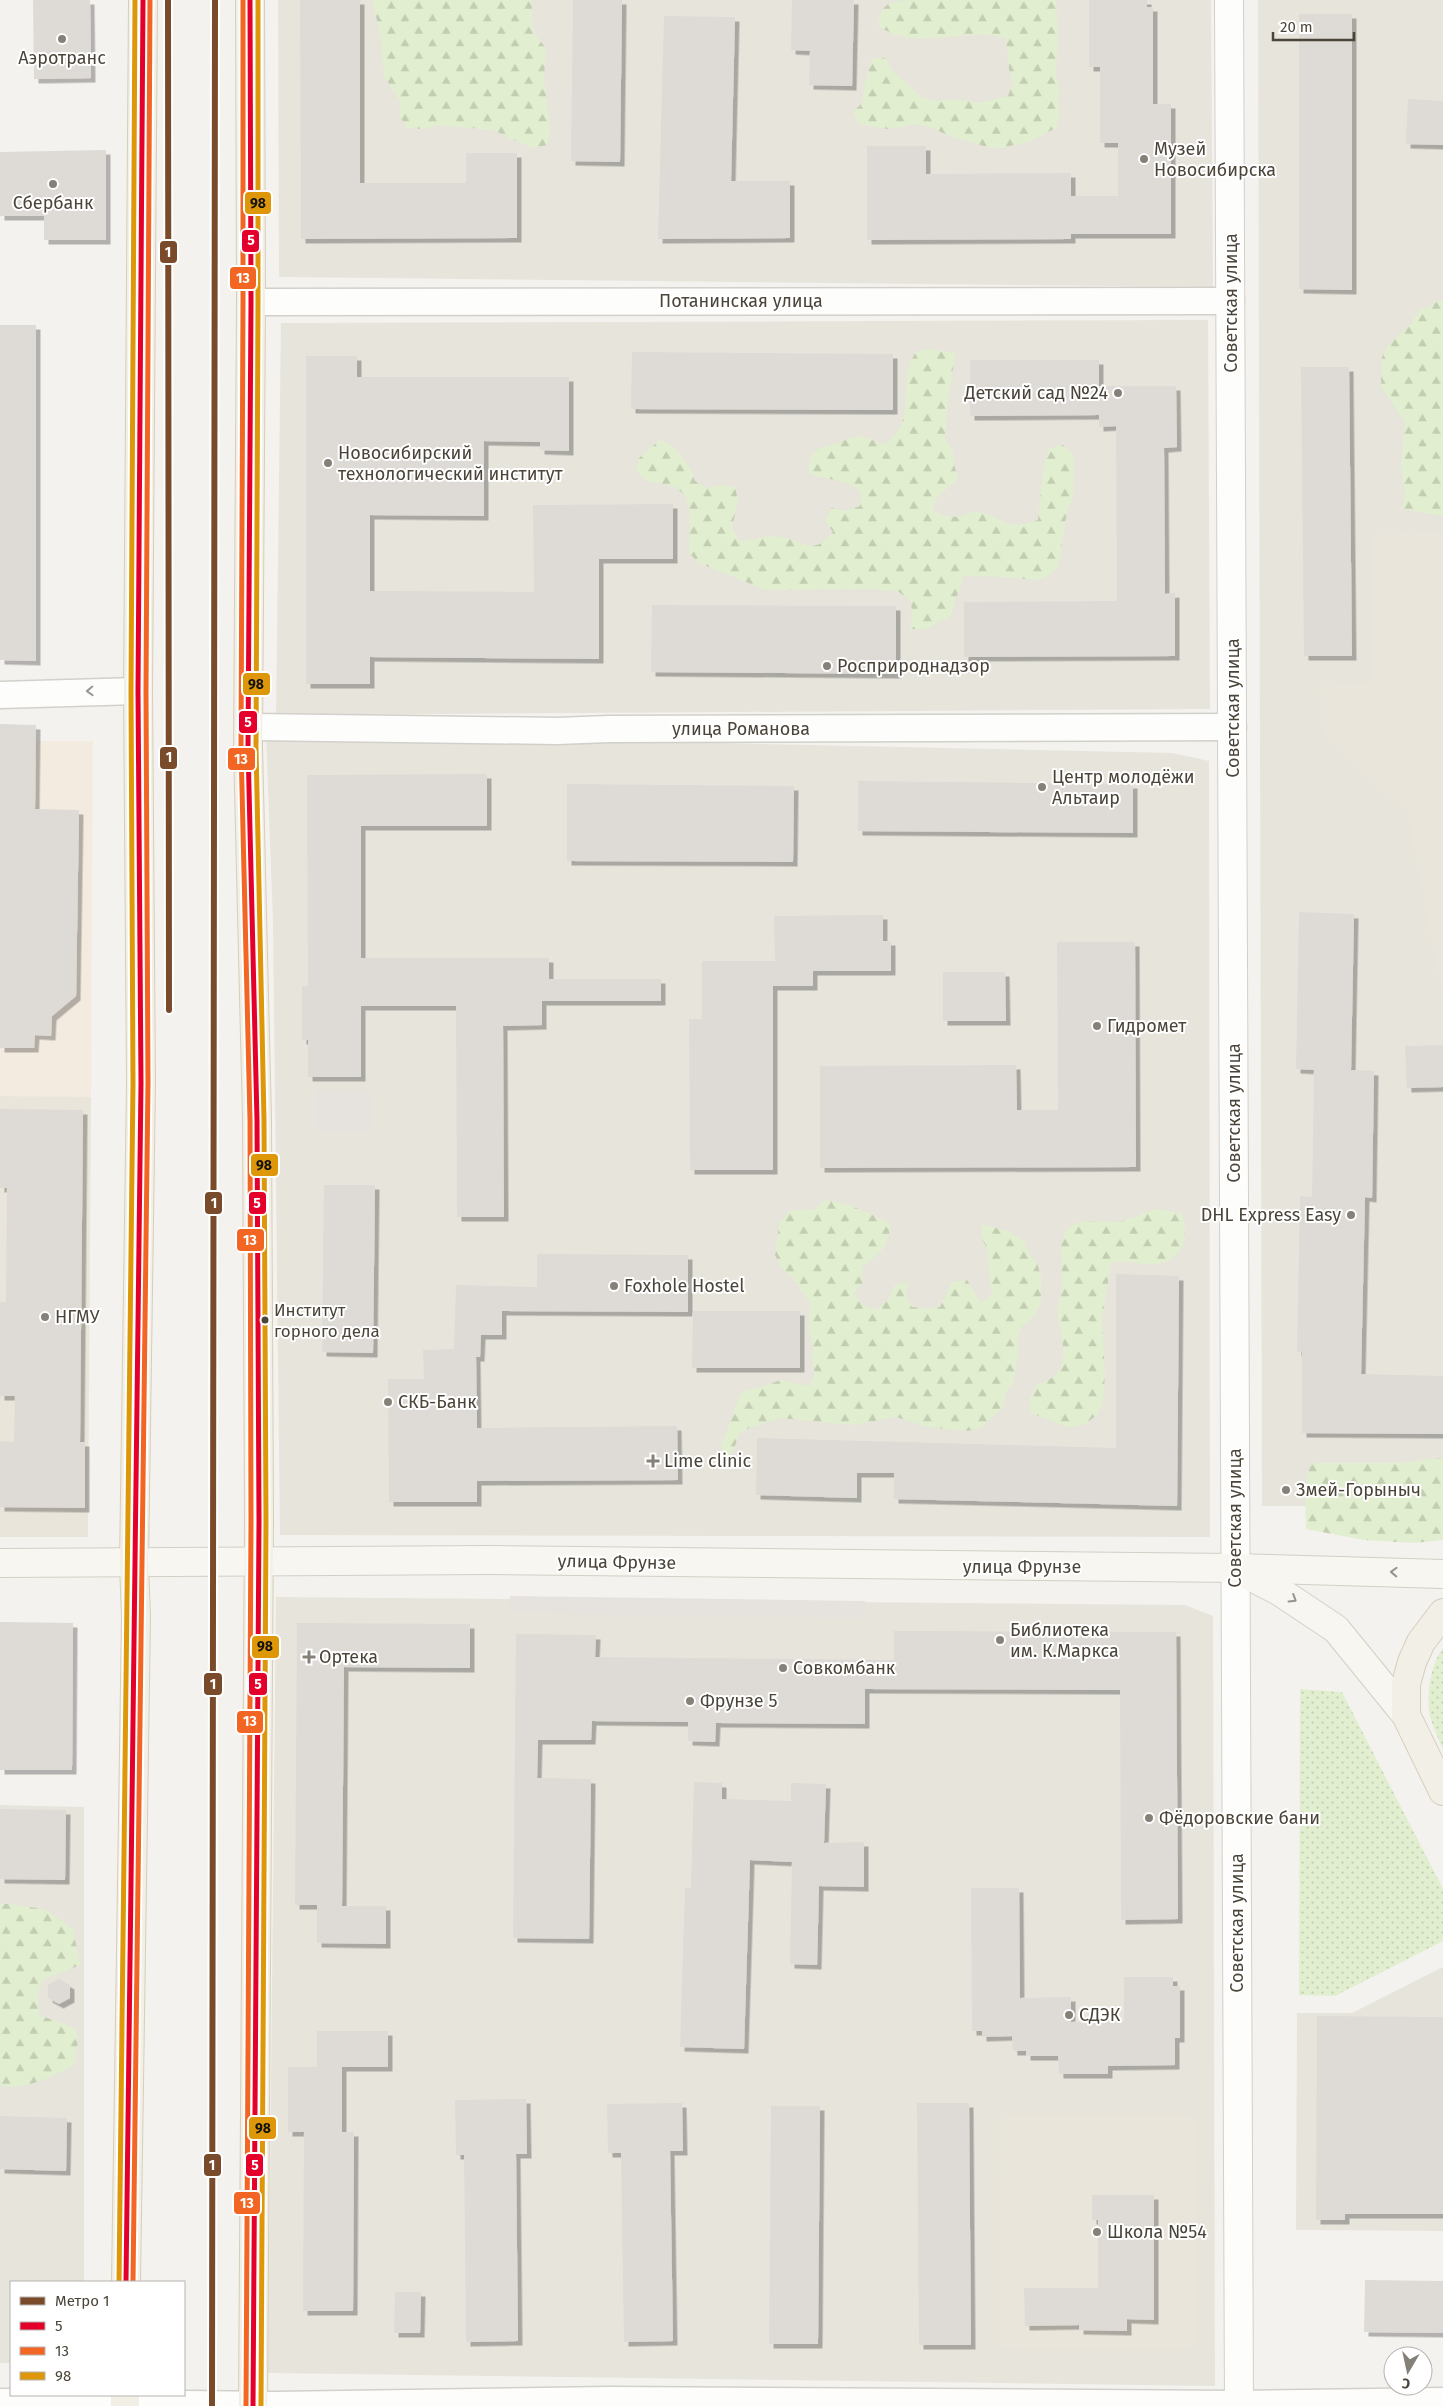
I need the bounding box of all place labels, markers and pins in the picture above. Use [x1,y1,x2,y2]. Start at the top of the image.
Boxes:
marker: Аэротранс [56,33,68,45]
place label: Аэротранс [18,47,106,69]
place label: Музей Новосибирска [1154,138,1276,181]
marker: Музей Новосибирска [1138,153,1150,165]
marker: Сбербанк [47,178,59,190]
place label: Сбербанк [13,192,94,214]
place label: Детский сад №24 [963,382,1108,404]
marker: Детский сад №24 [1112,387,1124,399]
place label: Новосибирский технологический институт [338,442,563,485]
marker: Новосибирский технологический институт [322,457,334,469]
place label: Росприроднадзор [837,655,990,677]
marker: Росприроднадзор [821,660,833,672]
place label: Центр молодёжи Альтаир [1052,766,1195,809]
marker: Центр молодёжи Альтаир [1036,781,1048,793]
place label: Гидромет [1107,1015,1187,1037]
marker: Гидромет [1091,1020,1103,1032]
place label: DHL Express Easy [1201,1204,1341,1226]
marker: DHL Express Easy [1345,1209,1357,1221]
place label: Foxhole Hostel [624,1275,745,1297]
marker: Foxhole Hostel [608,1280,620,1292]
place label: Институт горного дела [274,1300,380,1342]
place label: НГМУ [55,1306,100,1328]
marker: НГМУ [39,1311,51,1323]
marker: Институт горного дела [260,1315,270,1325]
place label: СКБ-Банк [398,1391,477,1413]
marker: СКБ-Банк [382,1396,394,1408]
place label: Lime clinic [664,1450,752,1472]
marker: Lime clinic [646,1454,660,1468]
place label: Змей-Горыныч [1296,1479,1421,1501]
marker: Змей-Горыныч [1280,1484,1292,1496]
place label: Библиотека им. К.Маркса [1010,1619,1119,1662]
marker: Библиотека им. К.Маркса [994,1634,1006,1646]
place label: Ортека [319,1646,378,1668]
marker: Ортека [303,1651,315,1663]
place label: Совкомбанк [793,1657,896,1679]
marker: Совкомбанк [777,1662,789,1674]
place label: Фрунзе 5 [700,1690,777,1712]
marker: Фрунзе 5 [684,1695,696,1707]
place label: Фёдоровские бани [1159,1807,1320,1829]
marker: Фёдоровские бани [1143,1812,1155,1824]
place label: СДЭК [1079,2004,1121,2026]
marker: СДЭК [1063,2009,1075,2021]
place label: Школа №54 [1107,2221,1207,2243]
marker: Школа №54 [1091,2226,1103,2238]

